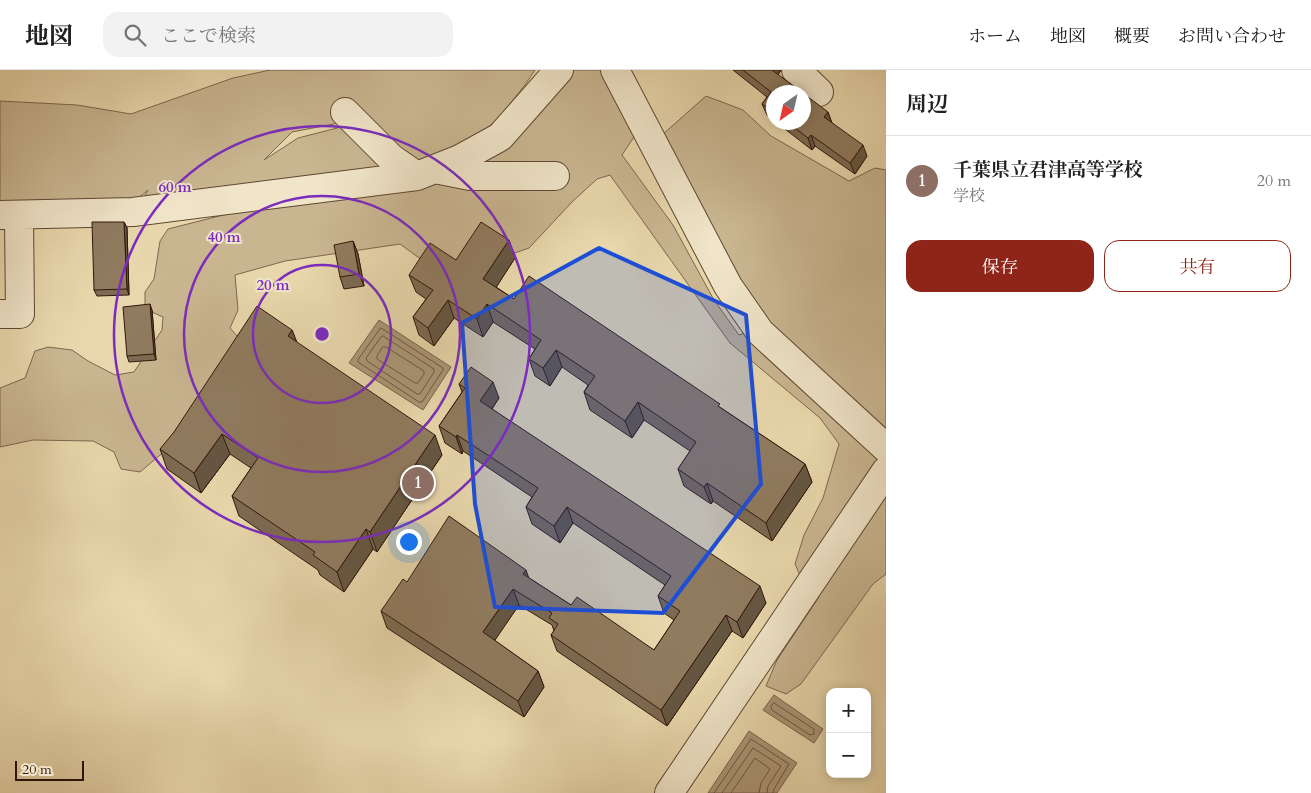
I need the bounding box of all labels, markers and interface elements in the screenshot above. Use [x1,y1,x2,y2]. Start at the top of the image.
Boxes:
search box [103,12,453,57]
text: 地図 [25,20,73,53]
icon: search [121,21,149,49]
text: ここで検索 [161,23,256,49]
text: ホーム [968,24,1022,49]
text: 地図 [1050,24,1086,49]
text: 概要 [1114,24,1150,49]
text: お問い合わせ [1178,24,1286,49]
north arrow [766,85,811,130]
text: 周辺 [906,90,948,119]
text: 千葉県立君津高等学校 [953,157,1143,183]
text: 1 [918,170,926,192]
text: 20 m [1257,170,1291,192]
text: 60 m [158,177,192,197]
text: 学校 [953,185,985,207]
text: 40 m [207,227,241,247]
button: 保存 [906,240,1094,292]
button: 共有 [1104,240,1291,292]
text: 20 m [256,275,290,295]
centre of rings [313,325,331,343]
pin: 1 [402,464,434,502]
your location [396,529,422,555]
map controls [826,688,871,778]
button: + [826,688,871,733]
button: − [826,733,871,778]
scale bar [15,758,84,781]
text: 20 m [22,760,52,779]

